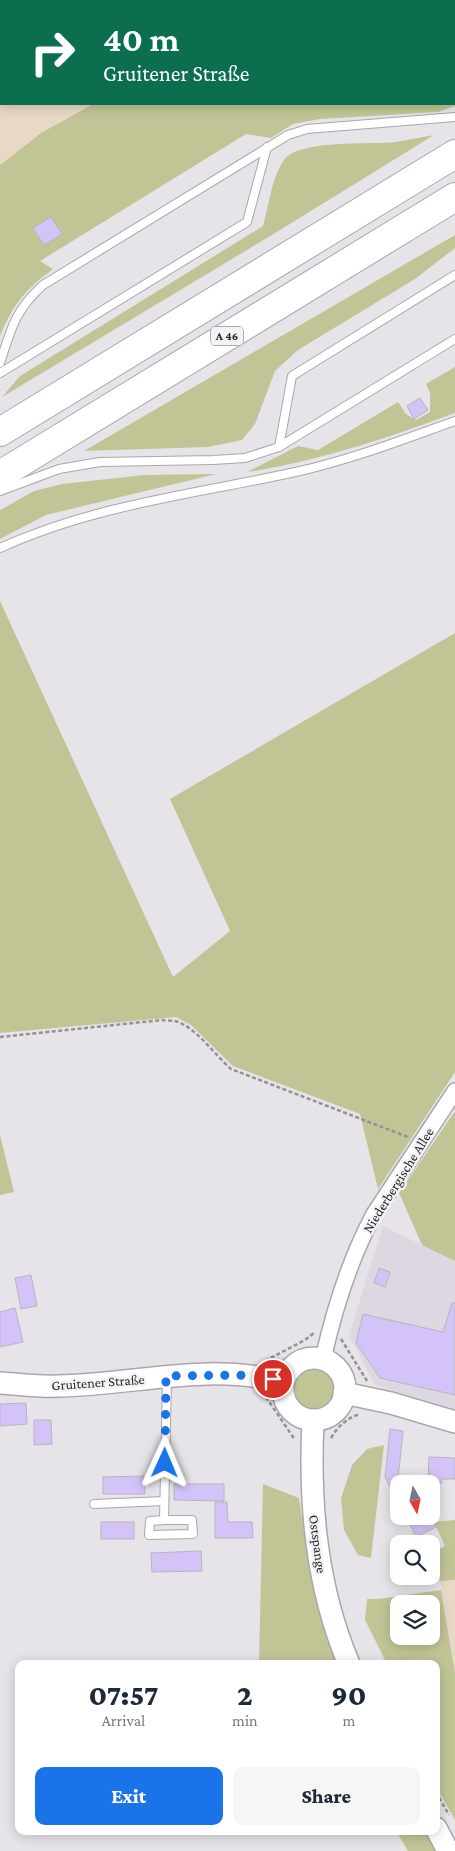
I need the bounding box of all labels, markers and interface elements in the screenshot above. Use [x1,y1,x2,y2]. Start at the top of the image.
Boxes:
icon: right [20,20,85,85]
text: 40 m [103,20,180,59]
text: Gruitener Straße [103,61,249,86]
road number: A 46 [211,326,243,346]
street label: Niederbergische Allee [359,1124,437,1236]
pin [252,1358,294,1400]
icon: arrive [259,1365,287,1393]
street label: Gruitener Straße [51,1371,145,1393]
position arrow [138,1436,190,1488]
north arrow [390,1475,440,1525]
map controls [390,1475,440,1645]
street label: Ostspange [306,1514,330,1574]
button: search [390,1535,440,1585]
button: layers [390,1595,440,1645]
text: 07:57 [88,1678,159,1711]
text: 2 [237,1678,253,1711]
text: 90 [331,1678,367,1711]
text: Arrival [102,1712,145,1729]
text: min [232,1712,258,1729]
text: m [342,1712,355,1729]
button: Exit [35,1767,223,1825]
button: Share [233,1767,420,1825]

